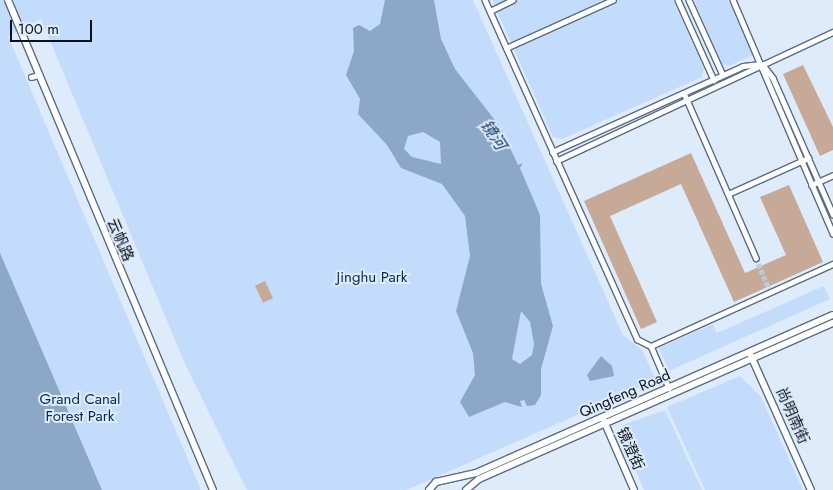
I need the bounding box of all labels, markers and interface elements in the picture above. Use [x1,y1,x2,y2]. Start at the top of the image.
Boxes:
scale bar [12,10,95,42]
text: 100 m [18,18,59,40]
water label: 镜河 [476,116,510,154]
street label: 云帆路 [103,216,137,264]
park label: Jinghu Park [337,269,407,287]
street label: Qingfeng Road [577,366,673,422]
street label: 尚明南街 [772,385,812,447]
park label: Grand Canal Forest Park [40,390,120,425]
street label: 镜澄街 [613,425,647,473]

